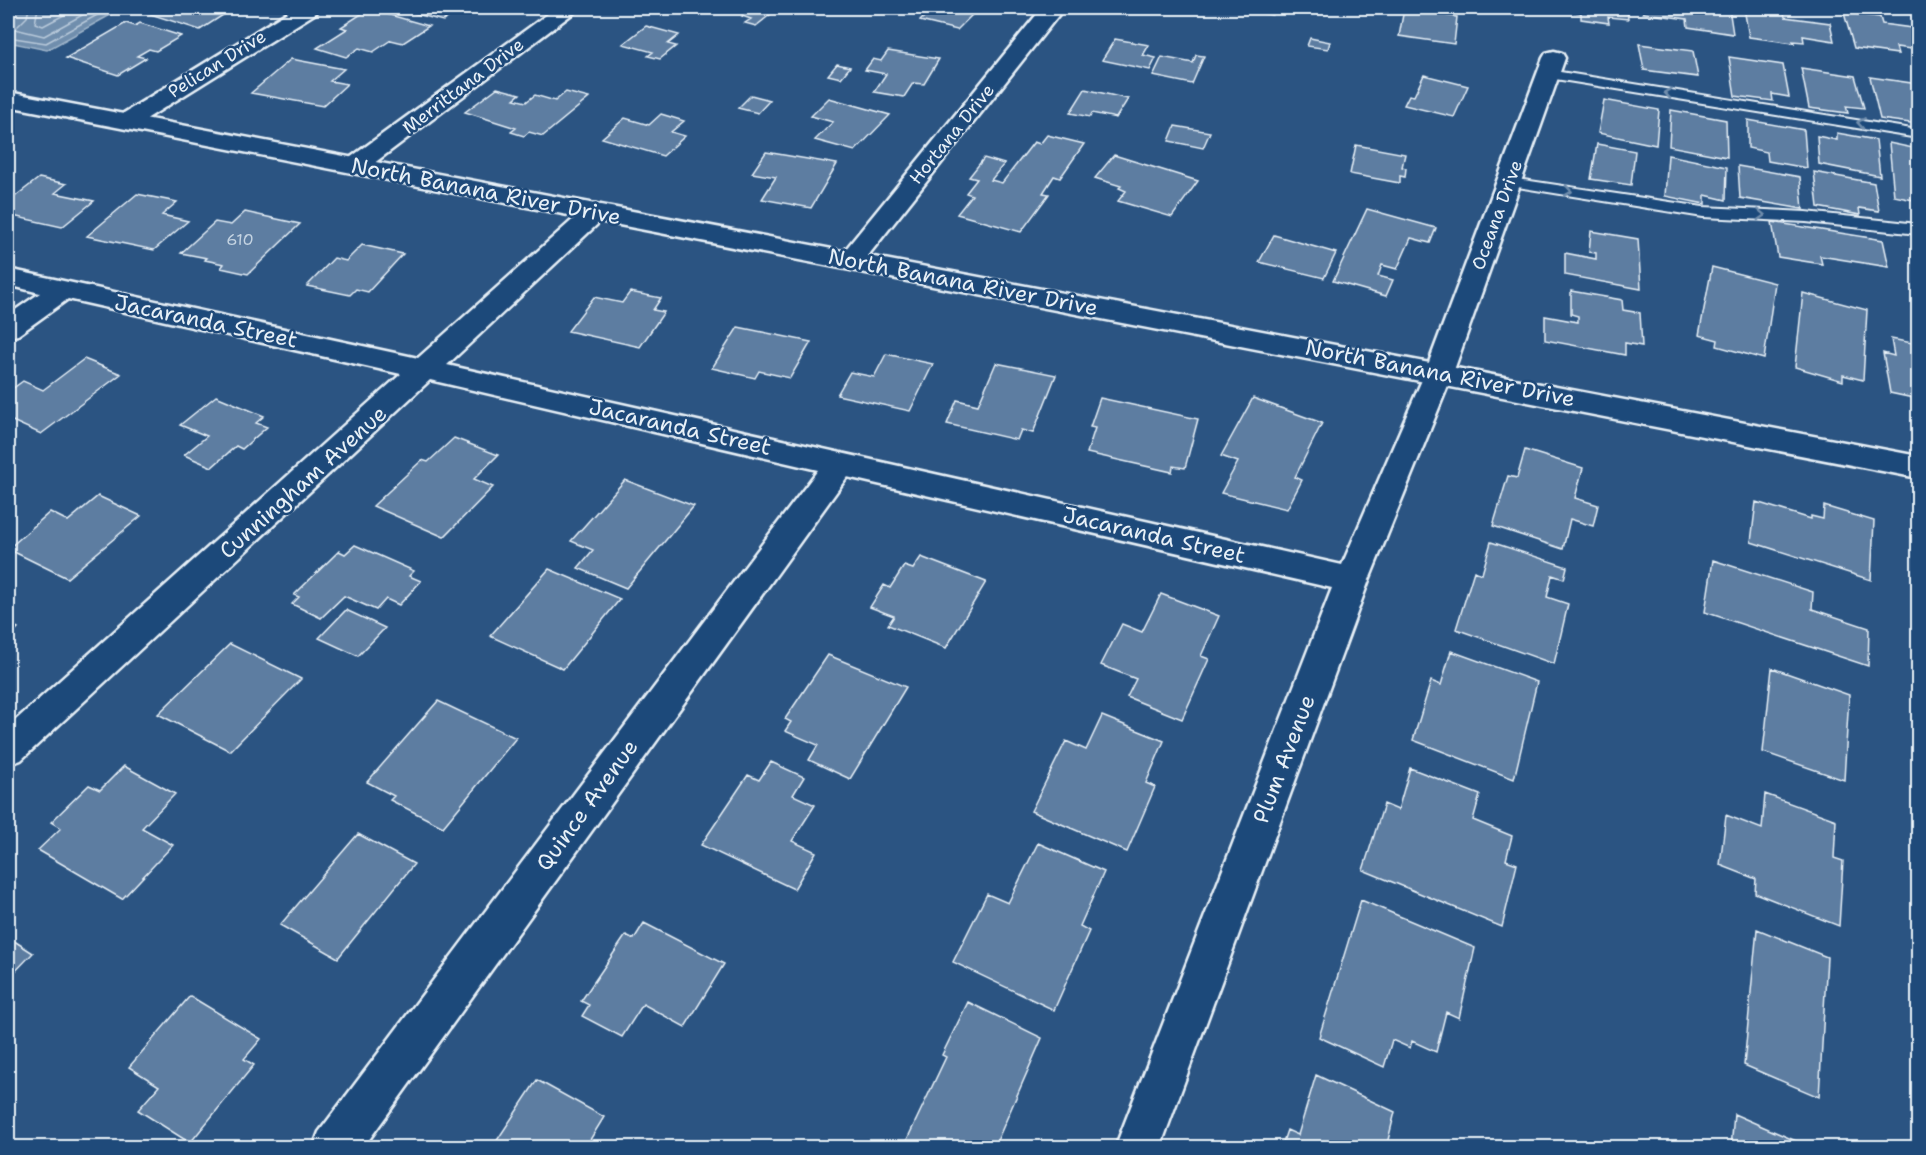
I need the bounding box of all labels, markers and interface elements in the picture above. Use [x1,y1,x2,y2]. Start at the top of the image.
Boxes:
street label: Pelican Drive [164,24,270,104]
street label: Merrittana Drive [397,32,529,140]
street label: Hortana Drive [904,79,1000,189]
one-way arrow [1664,87,1674,100]
one-way arrow [1856,118,1866,130]
street label: North Banana River Drive [349,151,623,231]
street label: Oceana Drive [1466,157,1528,273]
one-way arrow [1563,185,1573,197]
one-way arrow [1757,208,1766,221]
house number: 610 [226,229,254,250]
street label: North Banana River Drive [826,242,1100,322]
street label: Jacaranda Street [112,287,300,355]
street label: North Banana River Drive [1303,333,1577,413]
street label: Jacaranda Street [586,392,774,462]
street label: Cunningham Avenue [213,399,393,565]
street label: Jacaranda Street [1060,500,1248,570]
street label: Plum Avenue [1246,690,1322,828]
street label: Quince Avenue [529,733,645,877]

